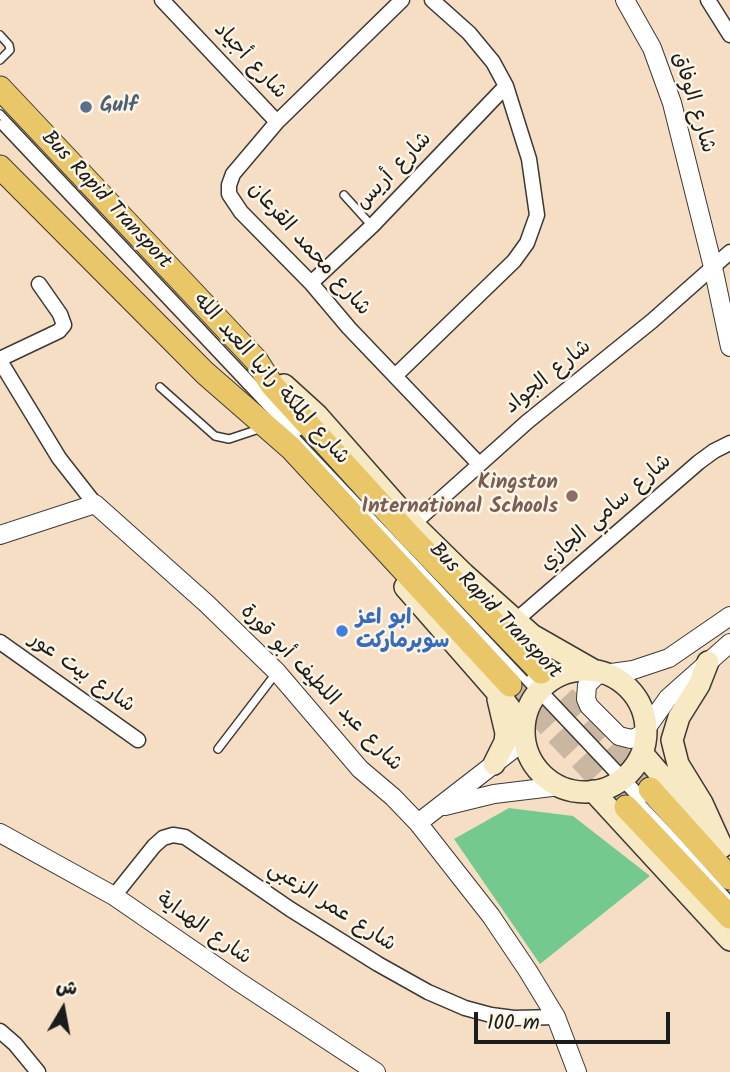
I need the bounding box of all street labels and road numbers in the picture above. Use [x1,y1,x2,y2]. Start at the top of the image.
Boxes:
street label: شارع أجياد [207,18,291,106]
street label: شارع الوفاق [665,50,719,156]
street label: Bus Rapid Transport [35,127,175,275]
street label: شارع أريس [352,128,438,216]
street label: شارع محمد القرعان [241,178,375,322]
street label: شارع الملكة رانيا العبد الله [186,289,354,471]
street label: شارع الجواد [501,335,597,421]
street label: شارع سامي الجازي [536,450,678,578]
street label: Bus Rapid Transport [423,539,565,685]
street label: شارع عبد اللطيف أبو قورة [234,600,406,778]
street label: شارع بيت عور [23,628,139,720]
street label: شارع عمر الزعبي [262,857,400,959]
street label: شارع الهداية [151,888,255,972]

